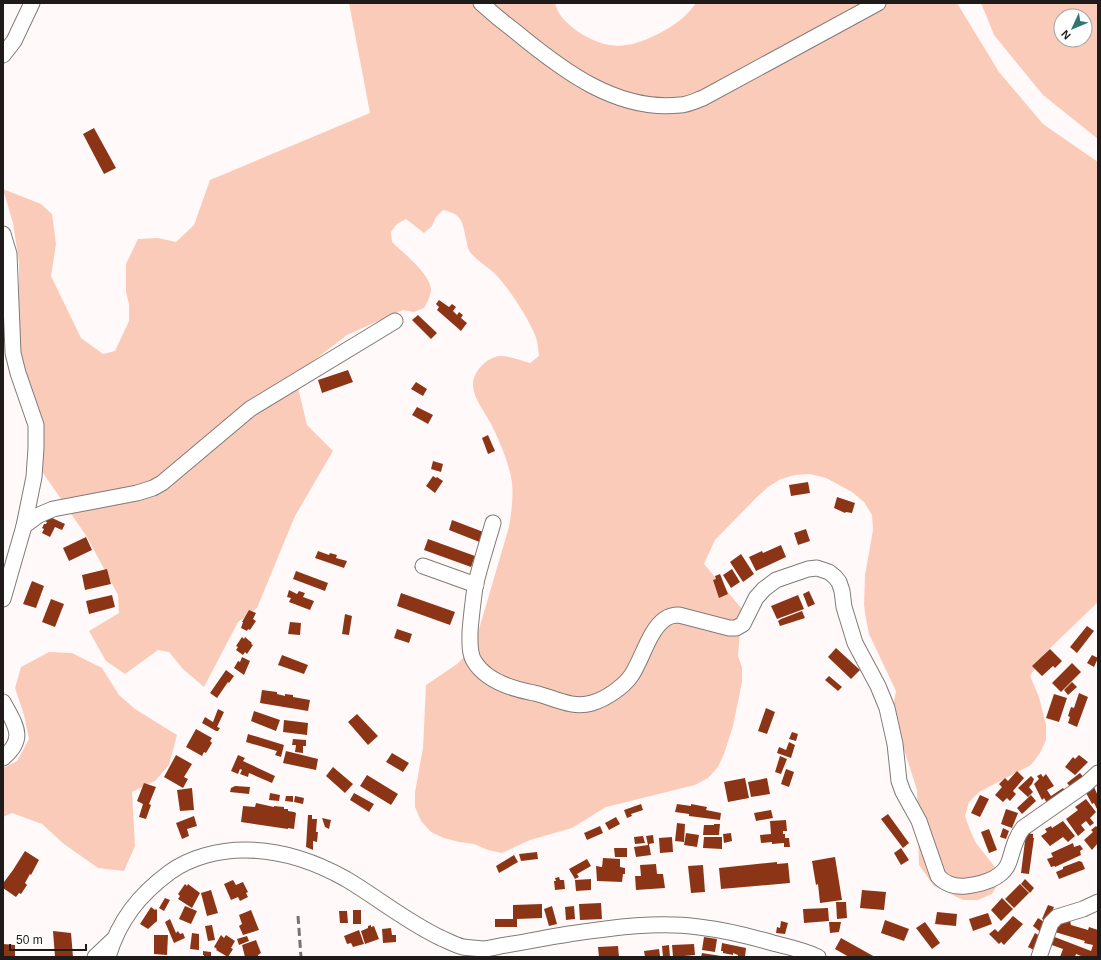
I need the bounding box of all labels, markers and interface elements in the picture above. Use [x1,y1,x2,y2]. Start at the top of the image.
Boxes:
north arrow [1053,8,1093,48]
text: N [1059,28,1073,42]
scale bar [10,926,86,952]
text: 50 m [16,933,43,947]

